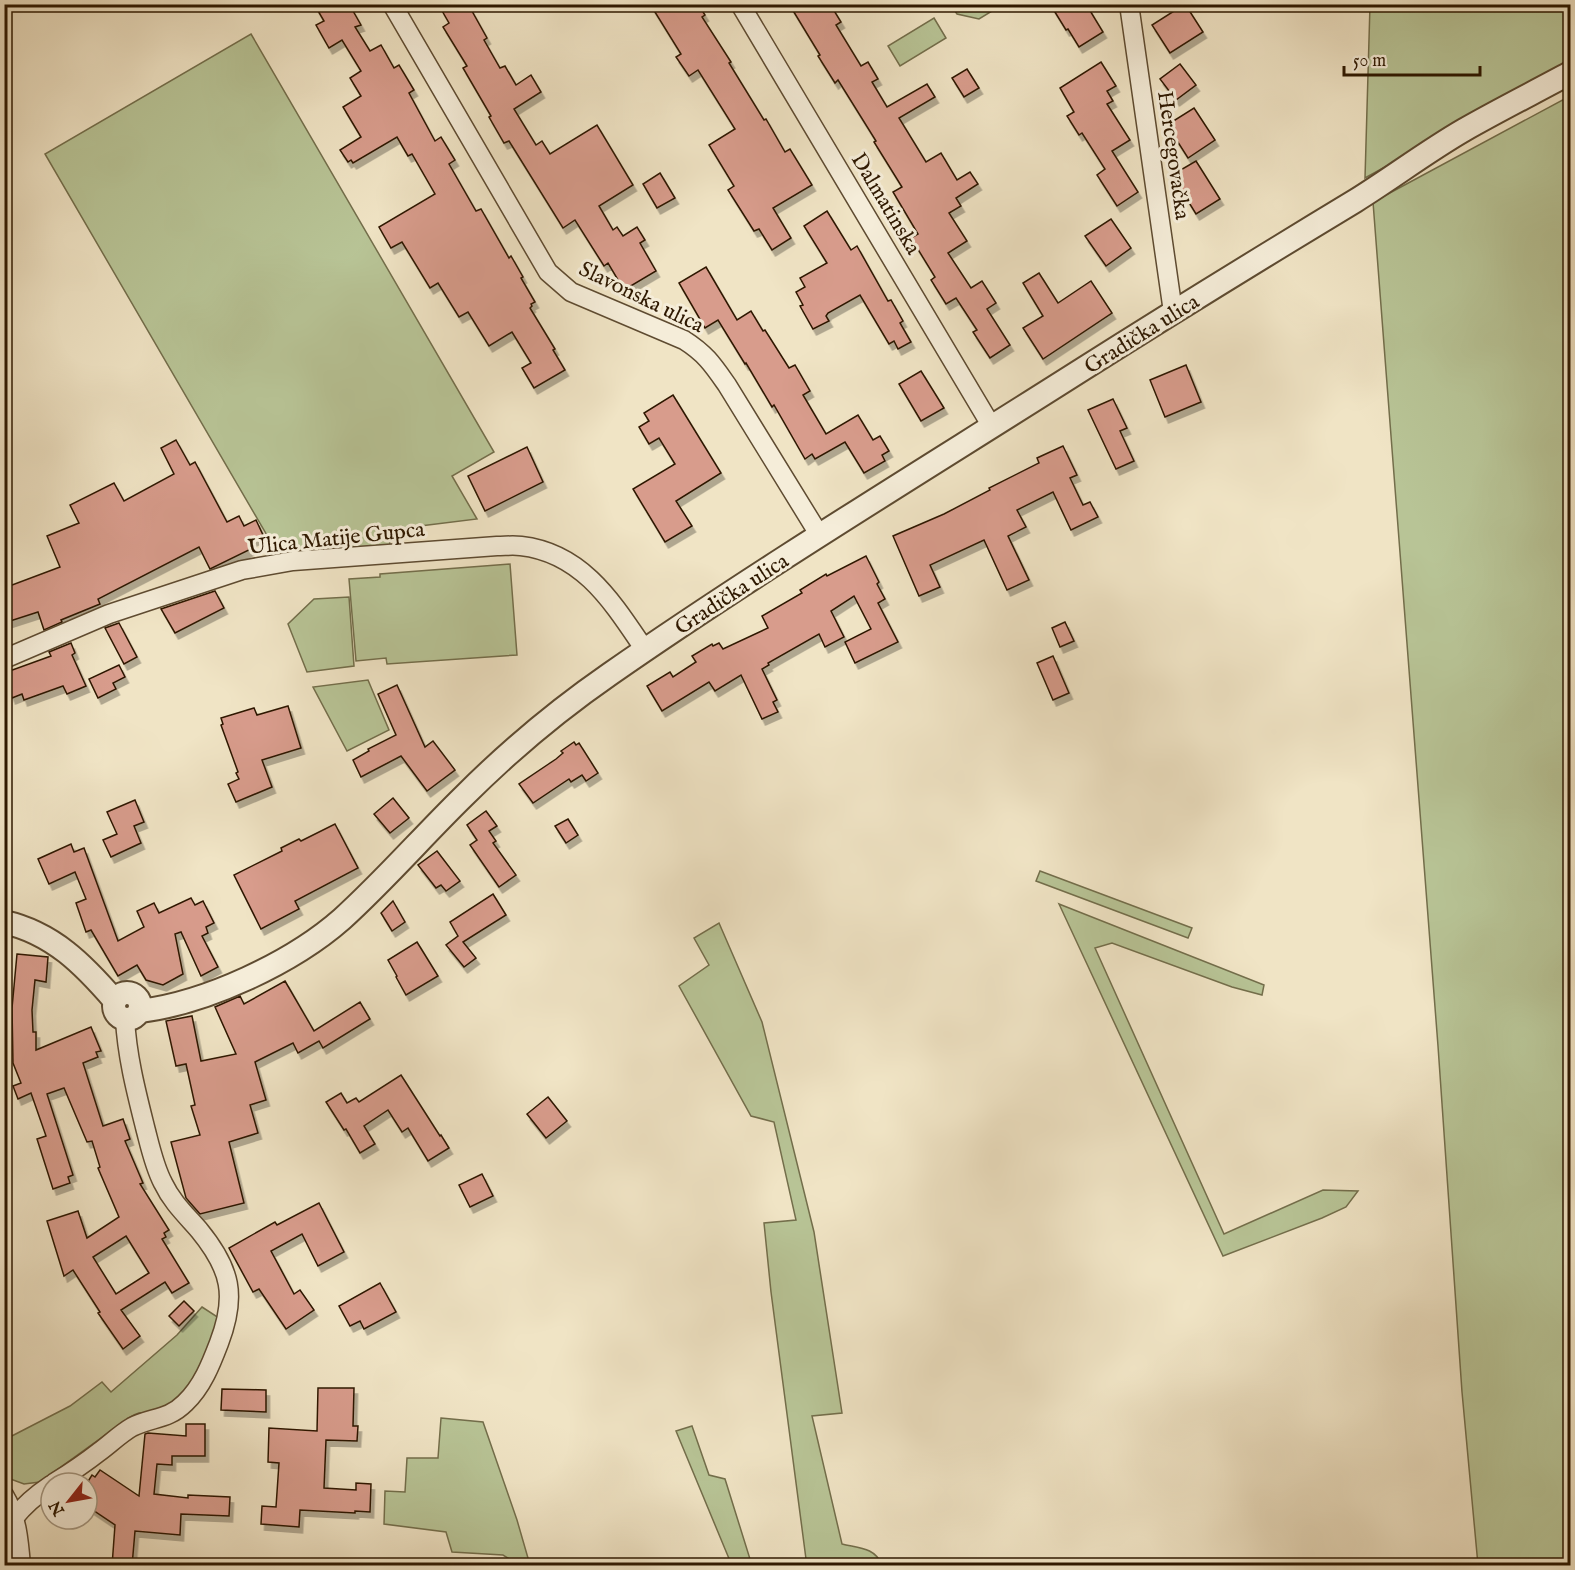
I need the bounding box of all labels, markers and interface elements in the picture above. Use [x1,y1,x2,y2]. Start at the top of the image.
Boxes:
scale bar [1344,39,1480,77]
text: 50 m [1353,50,1386,73]
street label: Hercegovačka [1150,89,1196,222]
street label: Dalmatinska [844,148,927,260]
street label: Slavonska ulica [574,255,709,340]
street label: Gradička ulica [1079,288,1205,381]
street label: Ulica Matije Gupca [246,516,427,562]
street label: Gradička ulica [670,547,795,642]
north arrow [39,1471,99,1531]
text: N [46,1496,71,1520]

